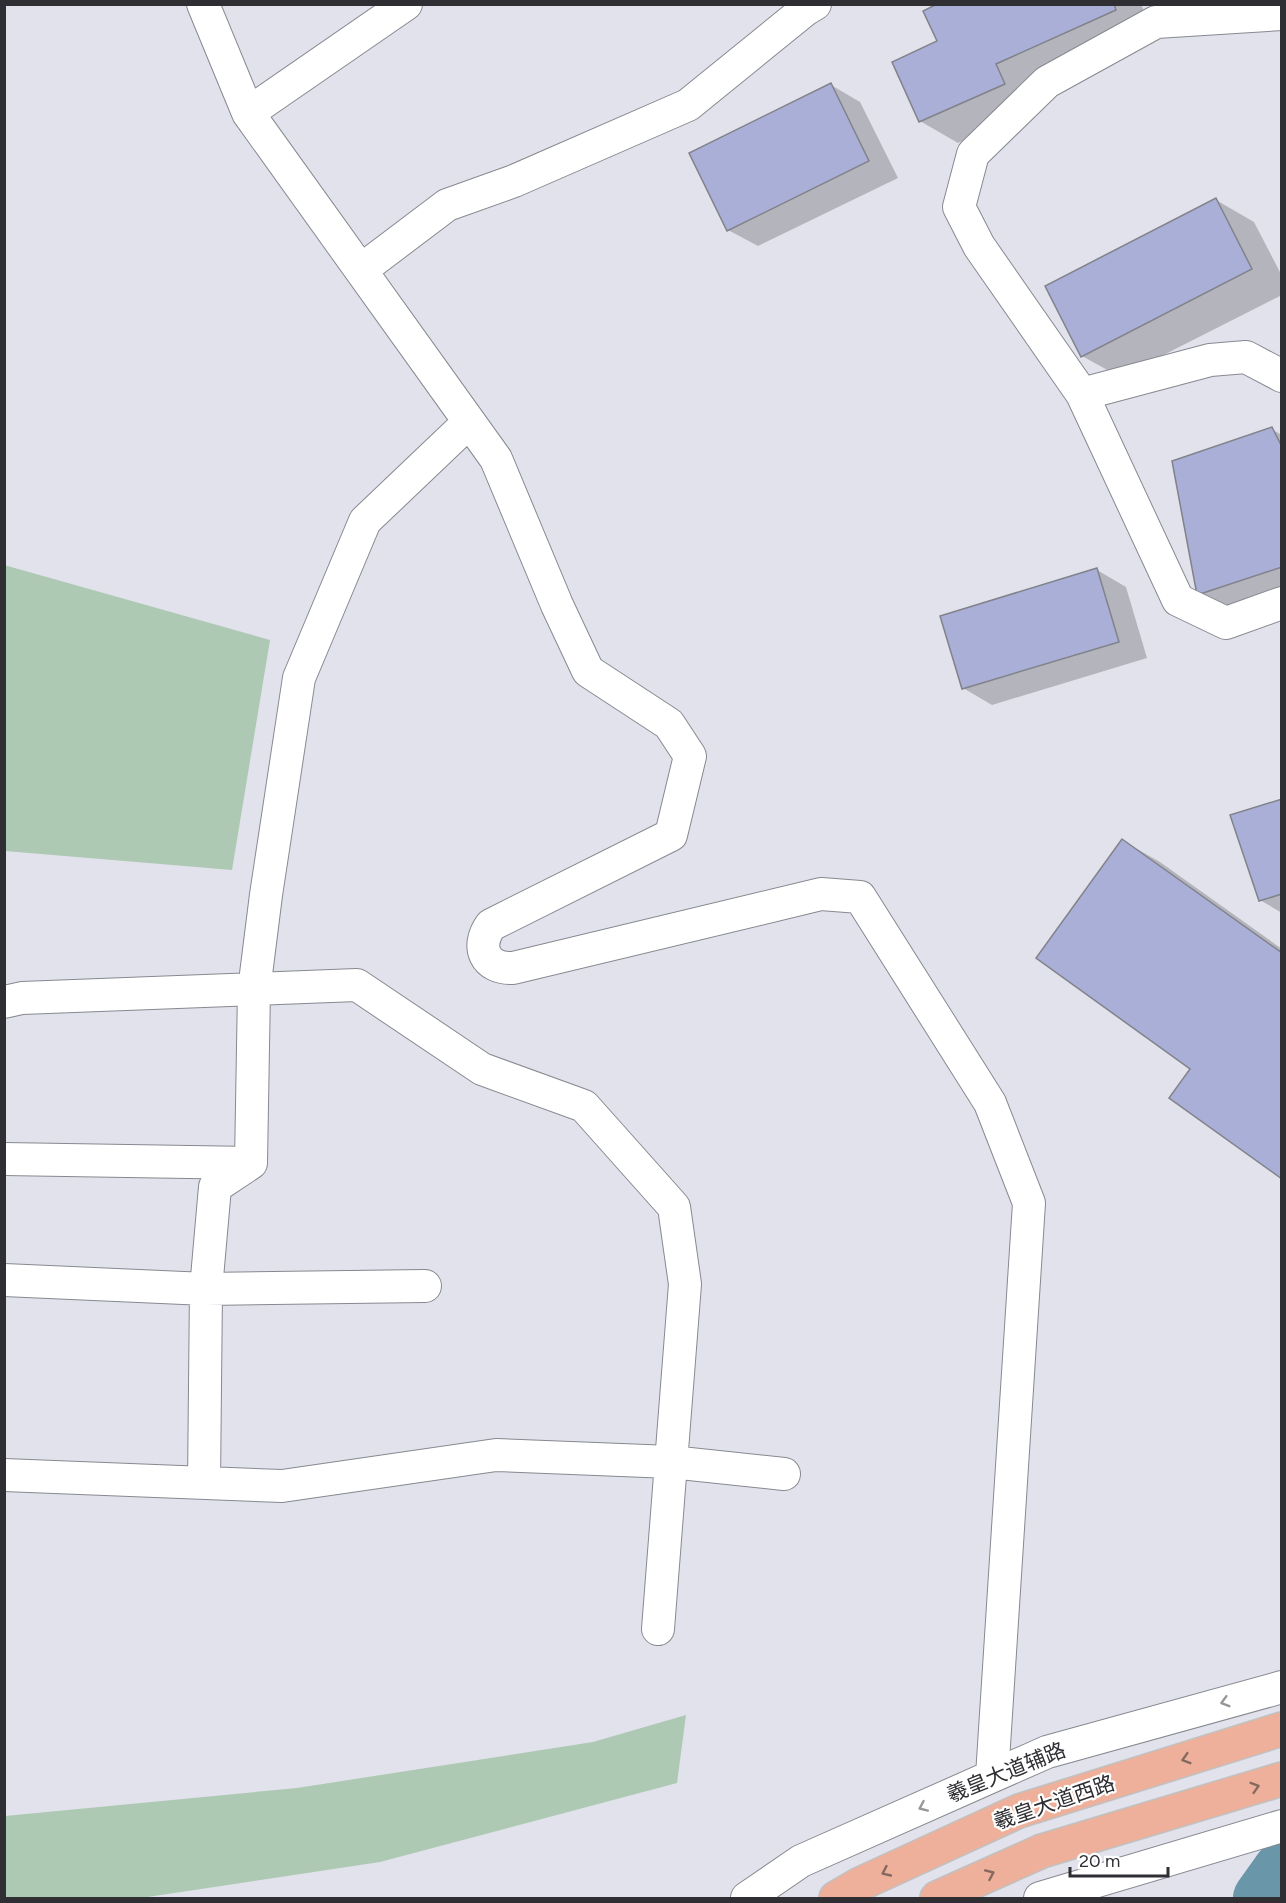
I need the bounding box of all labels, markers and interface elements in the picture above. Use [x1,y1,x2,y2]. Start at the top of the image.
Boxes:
one-way arrow [1220,1695,1231,1707]
street label: 羲皇大道辅路 [943,1737,1069,1807]
one-way arrow [1181,1752,1192,1764]
street label: 羲皇大道西路 [990,1770,1118,1834]
one-way arrow [1249,1782,1260,1794]
one-way arrow [918,1800,929,1812]
scale bar [1070,1840,1168,1878]
text: 20 m [1079,1850,1120,1872]
one-way arrow [881,1864,892,1876]
one-way arrow [984,1870,995,1882]

